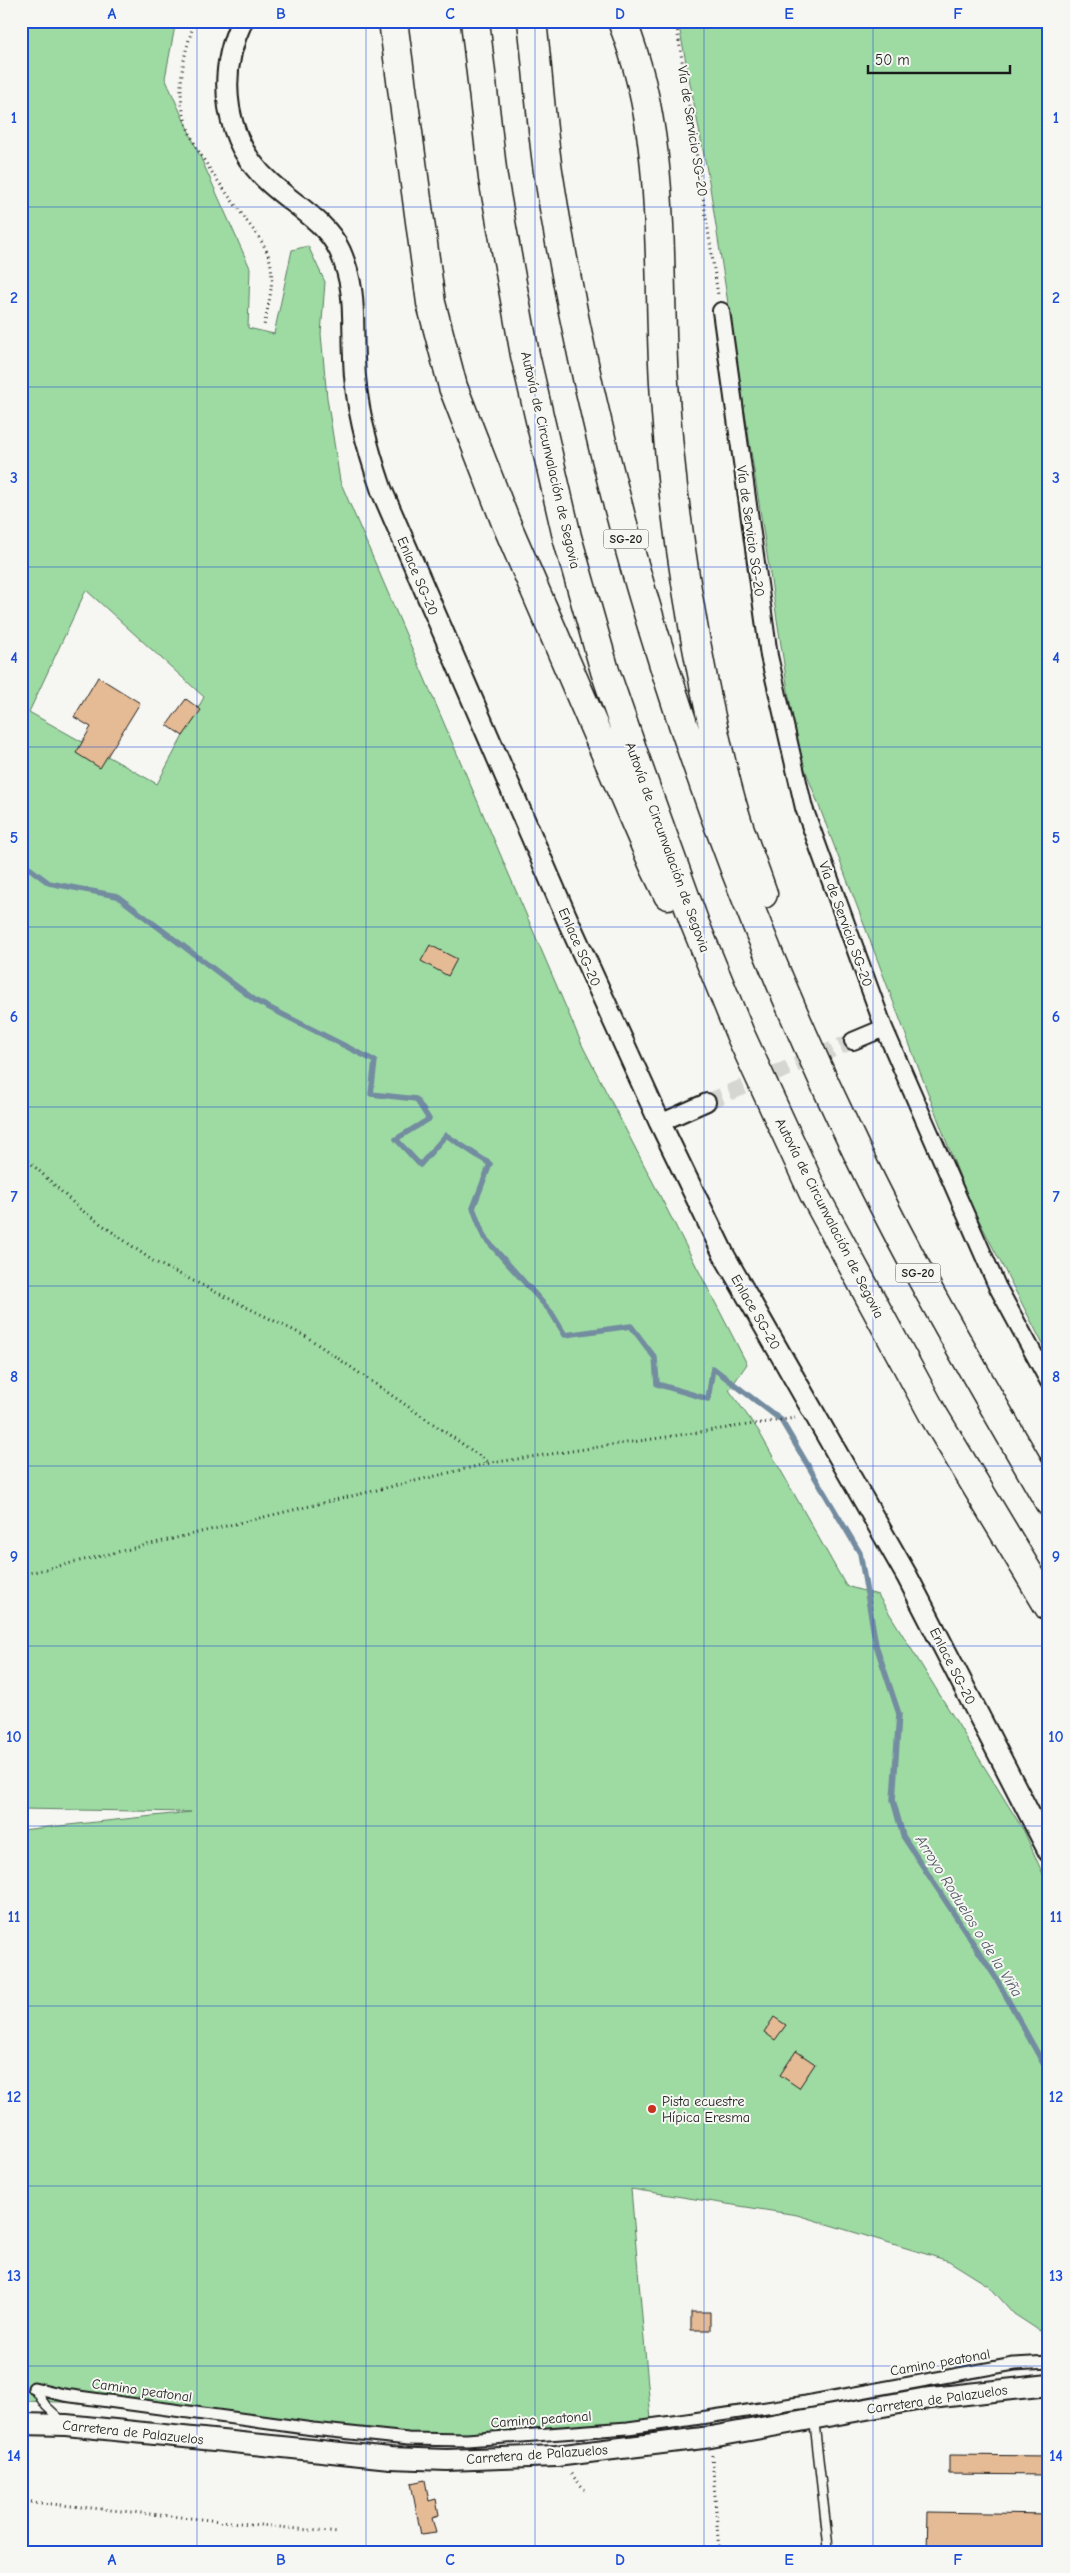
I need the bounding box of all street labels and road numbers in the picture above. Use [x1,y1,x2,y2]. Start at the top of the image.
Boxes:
street label: Vía de Servicio SG-20 [674,64,711,198]
street label: Autovía de Circunvalación de Segovia [517,350,584,570]
street label: Vía de Servicio SG-20 [733,464,768,598]
road number: SG-20 [604,530,648,548]
street label: Enlace SG-20 [393,534,442,618]
street label: Autovía de Circunvalación de Segovia [622,740,714,955]
street label: Vía de Servicio SG-20 [815,859,876,989]
street label: Enlace SG-20 [555,905,604,989]
street label: Autovía de Circunvalación de Segovia [772,1115,888,1321]
road number: SG-20 [896,1264,940,1282]
street label: Enlace SG-20 [727,1272,784,1353]
street label: Enlace SG-20 [926,1625,979,1708]
street label: Camino peatonal [889,2345,991,2380]
street label: Camino peatonal [91,2375,193,2406]
street label: Carretera de Palazuelos [866,2381,1009,2418]
street label: Camino peatonal [490,2407,592,2432]
street label: Carretera de Palazuelos [62,2417,205,2448]
street label: Carretera de Palazuelos [466,2441,609,2468]

